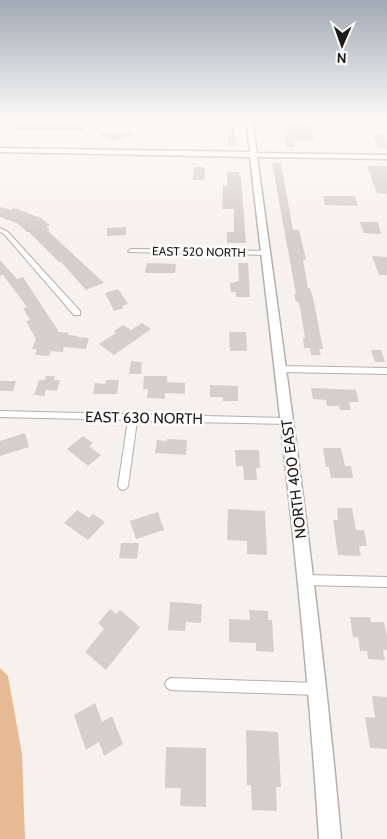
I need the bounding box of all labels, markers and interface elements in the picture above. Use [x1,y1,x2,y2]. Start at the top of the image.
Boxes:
north arrow [317,20,367,70]
text: N [336,49,347,67]
street label: EAST 520 NORTH [152,243,246,260]
street label: EAST 630 NORTH [85,408,203,428]
street label: NORTH 400 EAST [278,418,310,540]

